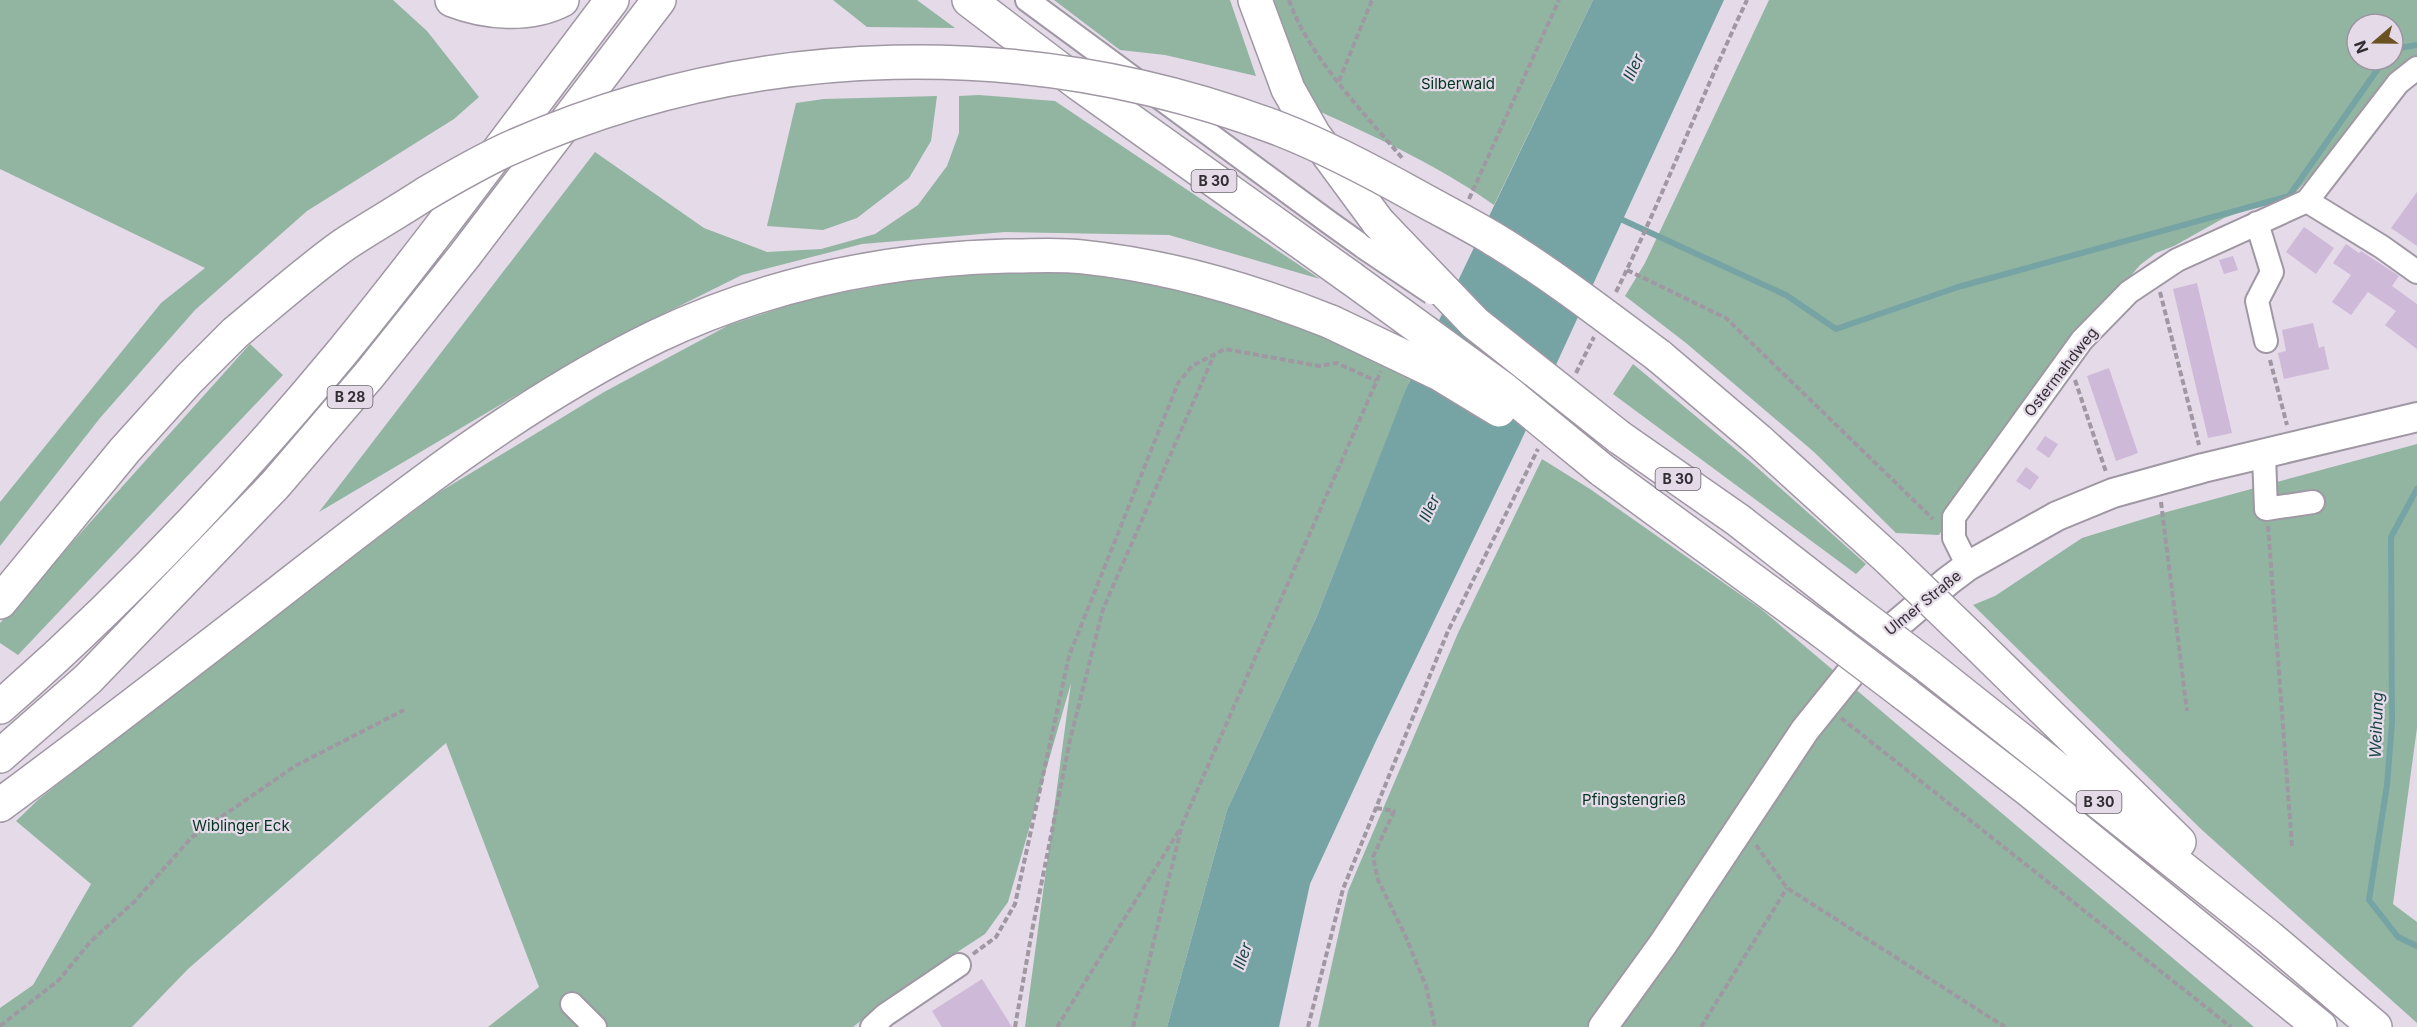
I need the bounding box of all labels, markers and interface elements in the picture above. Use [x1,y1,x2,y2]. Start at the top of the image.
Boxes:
north arrow [2345,12,2405,72]
text: N [2349,38,2372,56]
water label: Iller [1618,50,1648,84]
park label: Silberwald [1421,74,1495,93]
road number: B 30 [1192,170,1236,192]
street label: Ostermahdweg [2020,323,2101,420]
road number: B 28 [328,386,372,408]
road number: B 30 [1656,468,1700,490]
water label: Iller [1414,491,1444,525]
street label: Ulmer Straße [1881,566,1965,639]
water label: Weihung [2365,691,2387,758]
park label: Pfingstengrieß [1582,790,1686,809]
road number: B 30 [2076,791,2122,813]
park label: Wiblinger Eck [192,816,290,835]
water label: Iller [1228,939,1256,972]

